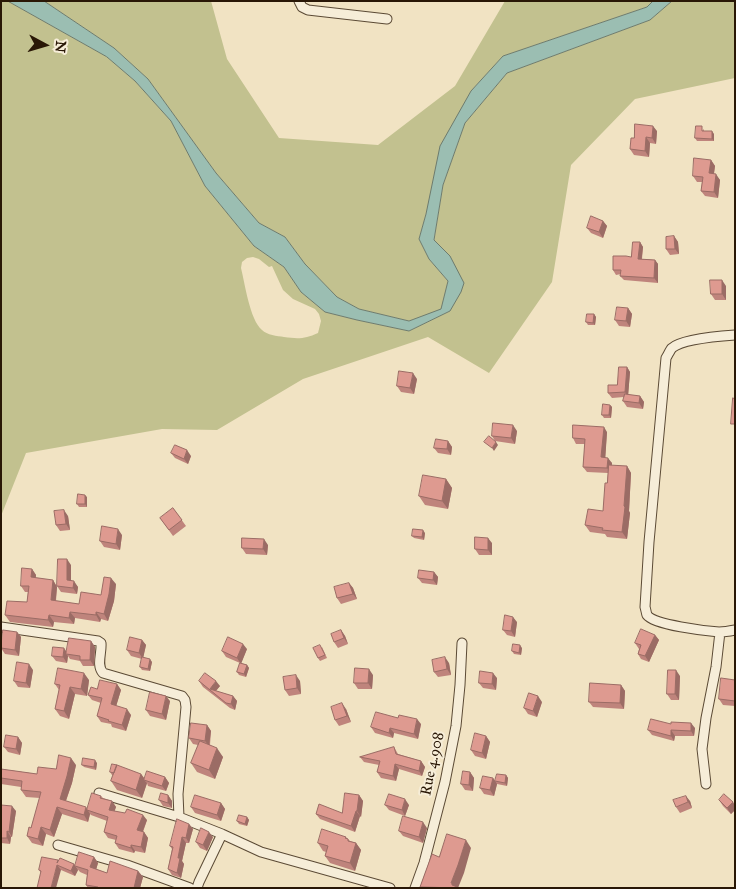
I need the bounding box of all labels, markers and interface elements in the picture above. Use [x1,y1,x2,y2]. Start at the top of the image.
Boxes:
north arrow [20,20,70,70]
text: N [51,40,69,53]
street label: Rue 4.908 [417,731,449,797]

